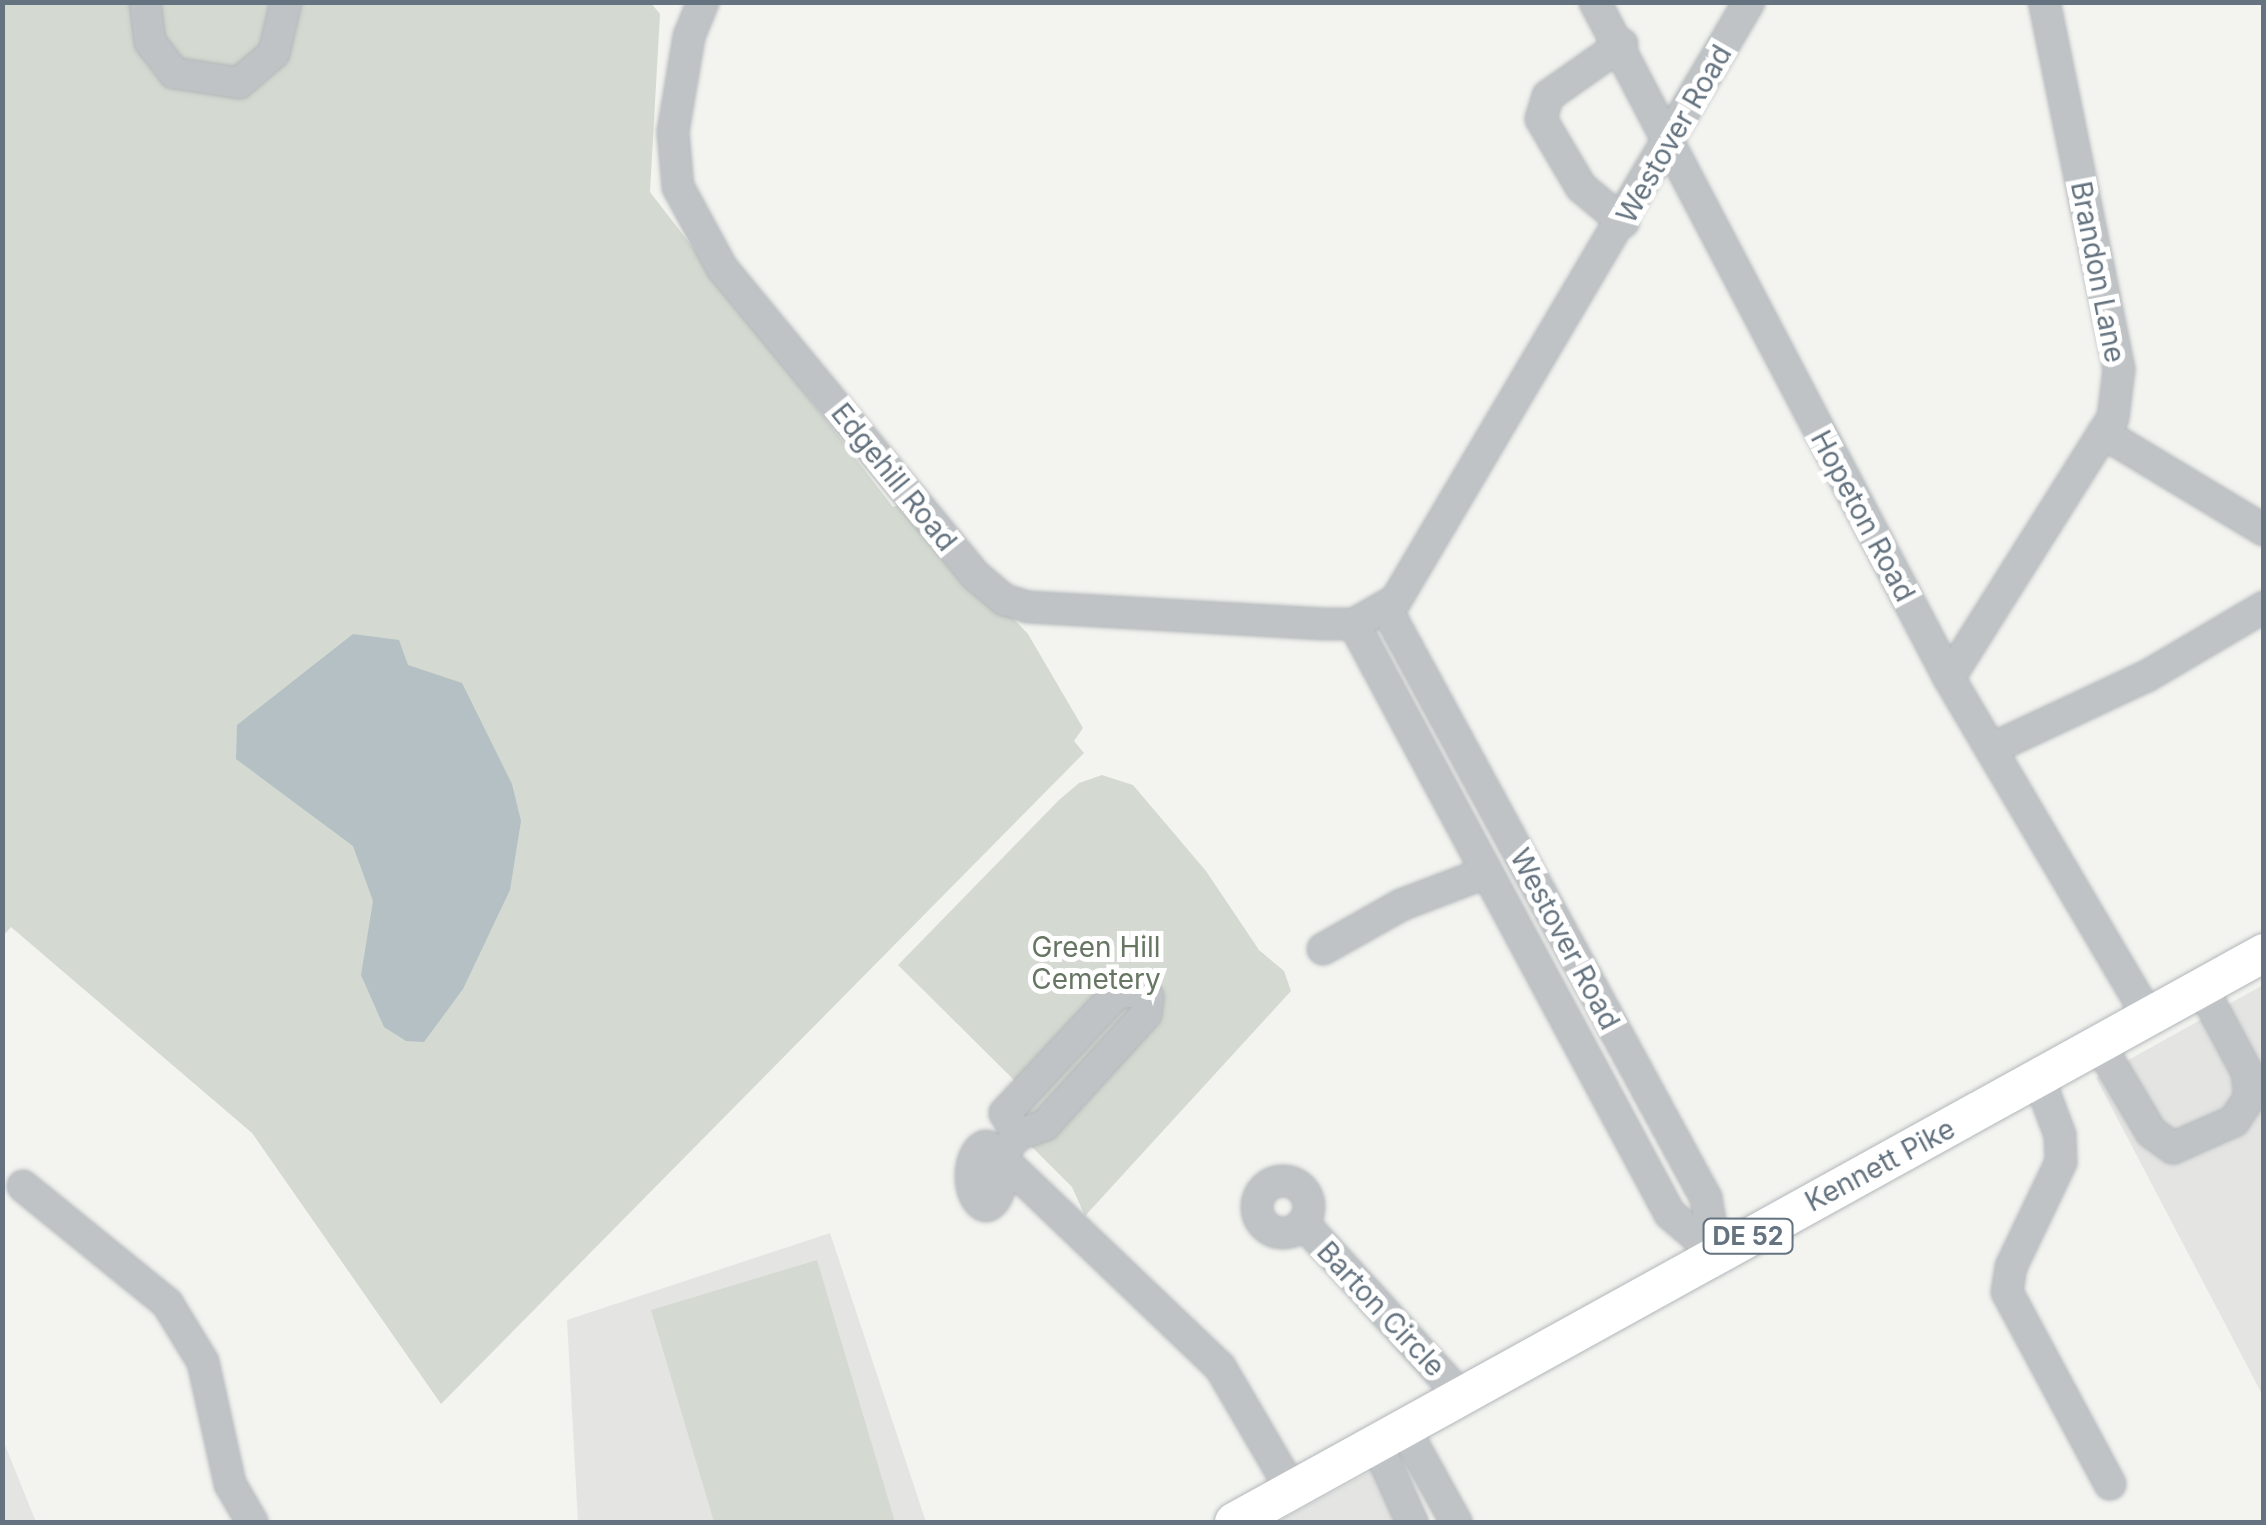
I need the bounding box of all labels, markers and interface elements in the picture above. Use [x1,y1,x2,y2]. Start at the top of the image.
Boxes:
street label: Westover Road [1609,39,1739,229]
street label: Brandon Lane [2064,179,2132,365]
street label: Edgehill Road [824,397,964,557]
street label: Hopeton Road [1804,425,1922,607]
street label: Westover Road [1503,843,1627,1035]
park label: Green Hill Cemetery [1031,930,1161,996]
street label: Kennett Pike [1799,1112,1961,1218]
road number: DE 52 [1700,1216,1796,1256]
street label: Barton Circle [1310,1235,1452,1383]

